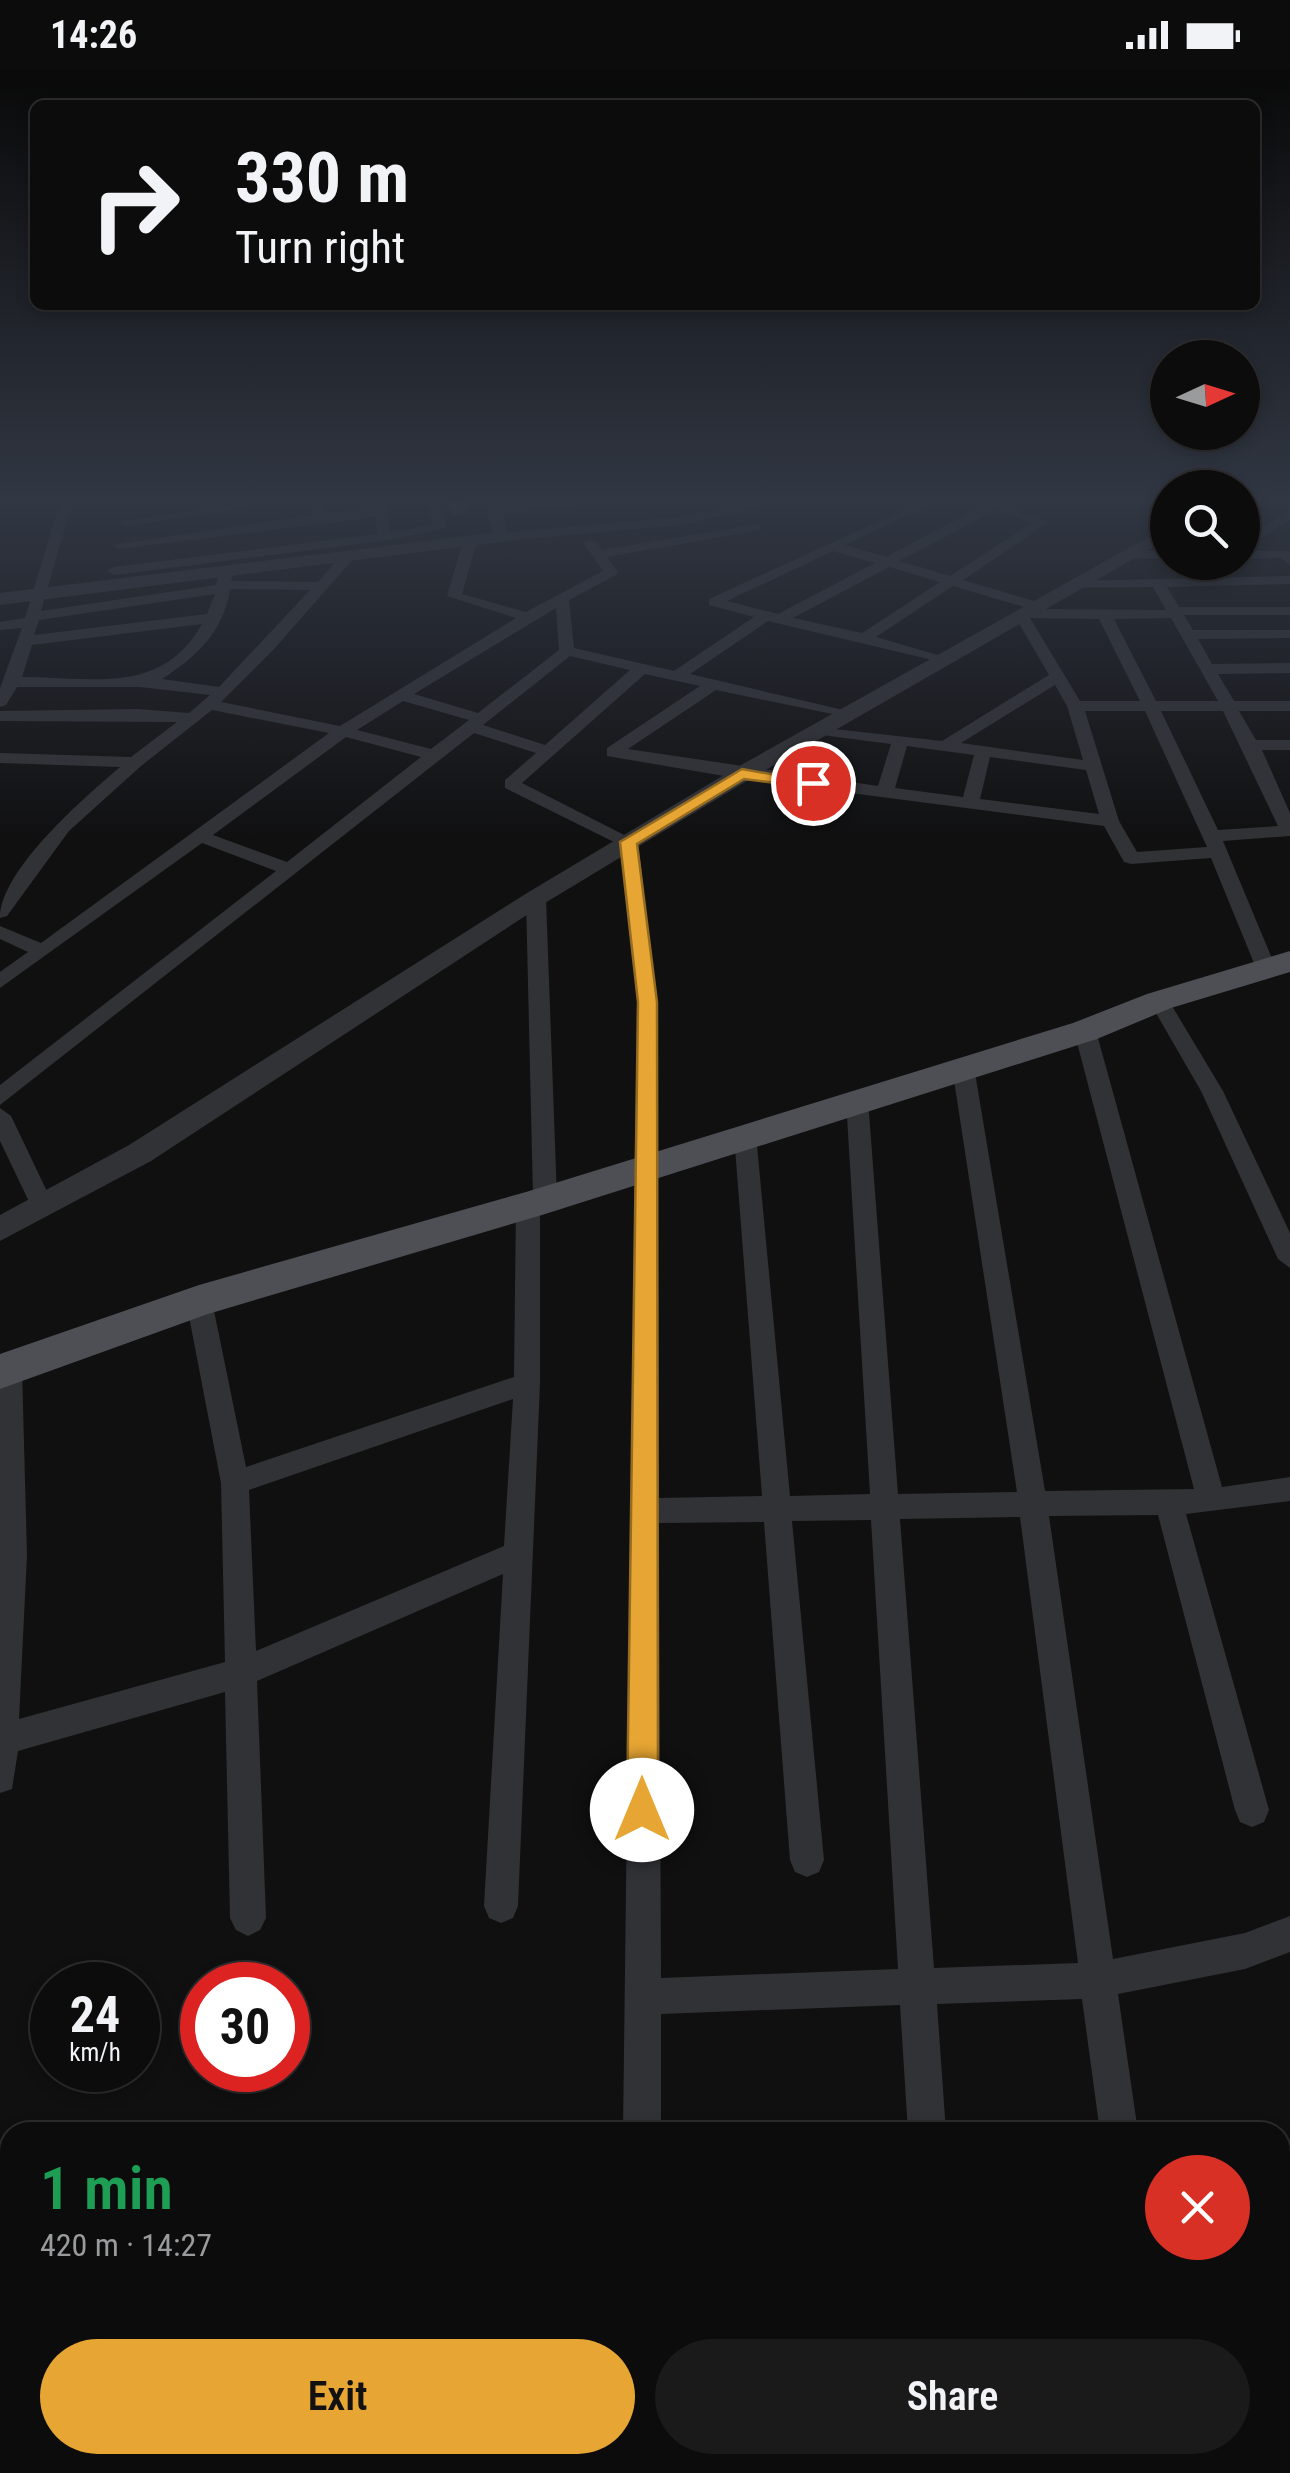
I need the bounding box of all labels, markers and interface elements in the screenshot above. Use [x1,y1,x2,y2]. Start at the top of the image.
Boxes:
text: 14:26 [50,13,137,57]
text: 330 m [235,137,409,219]
icon: right [70,140,200,270]
text: Turn right [235,221,405,274]
north arrow [1150,340,1260,450]
map controls [1150,340,1260,580]
button: search [1150,470,1260,580]
pin [771,741,856,826]
icon: arrive [786,756,841,811]
position arrow [590,1758,694,1862]
speed limit sign: 30 [180,1962,310,2092]
text: 24 [70,1986,120,2044]
text: km/h [69,2038,121,2067]
text: 1 min [40,2153,173,2224]
button: close [1145,2155,1250,2260]
text: 420 m · 14:27 [40,2226,212,2264]
button: Exit [40,2339,635,2454]
button: Share [655,2339,1250,2454]

